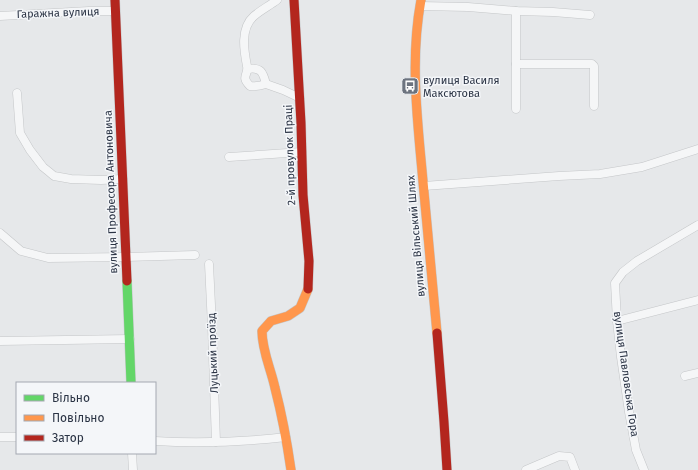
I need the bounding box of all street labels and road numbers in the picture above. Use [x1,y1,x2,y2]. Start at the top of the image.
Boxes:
street label: Гаражна вулиця [16,5,100,21]
street label: 2-й провулок Праці [282,104,298,206]
street label: вулиця Професора Антоновича [102,110,120,274]
street label: вулиця Вільський Шлях [404,174,428,297]
street label: вулиця Павловська Гора [611,310,641,438]
street label: Луцький проїзд [205,312,221,394]

